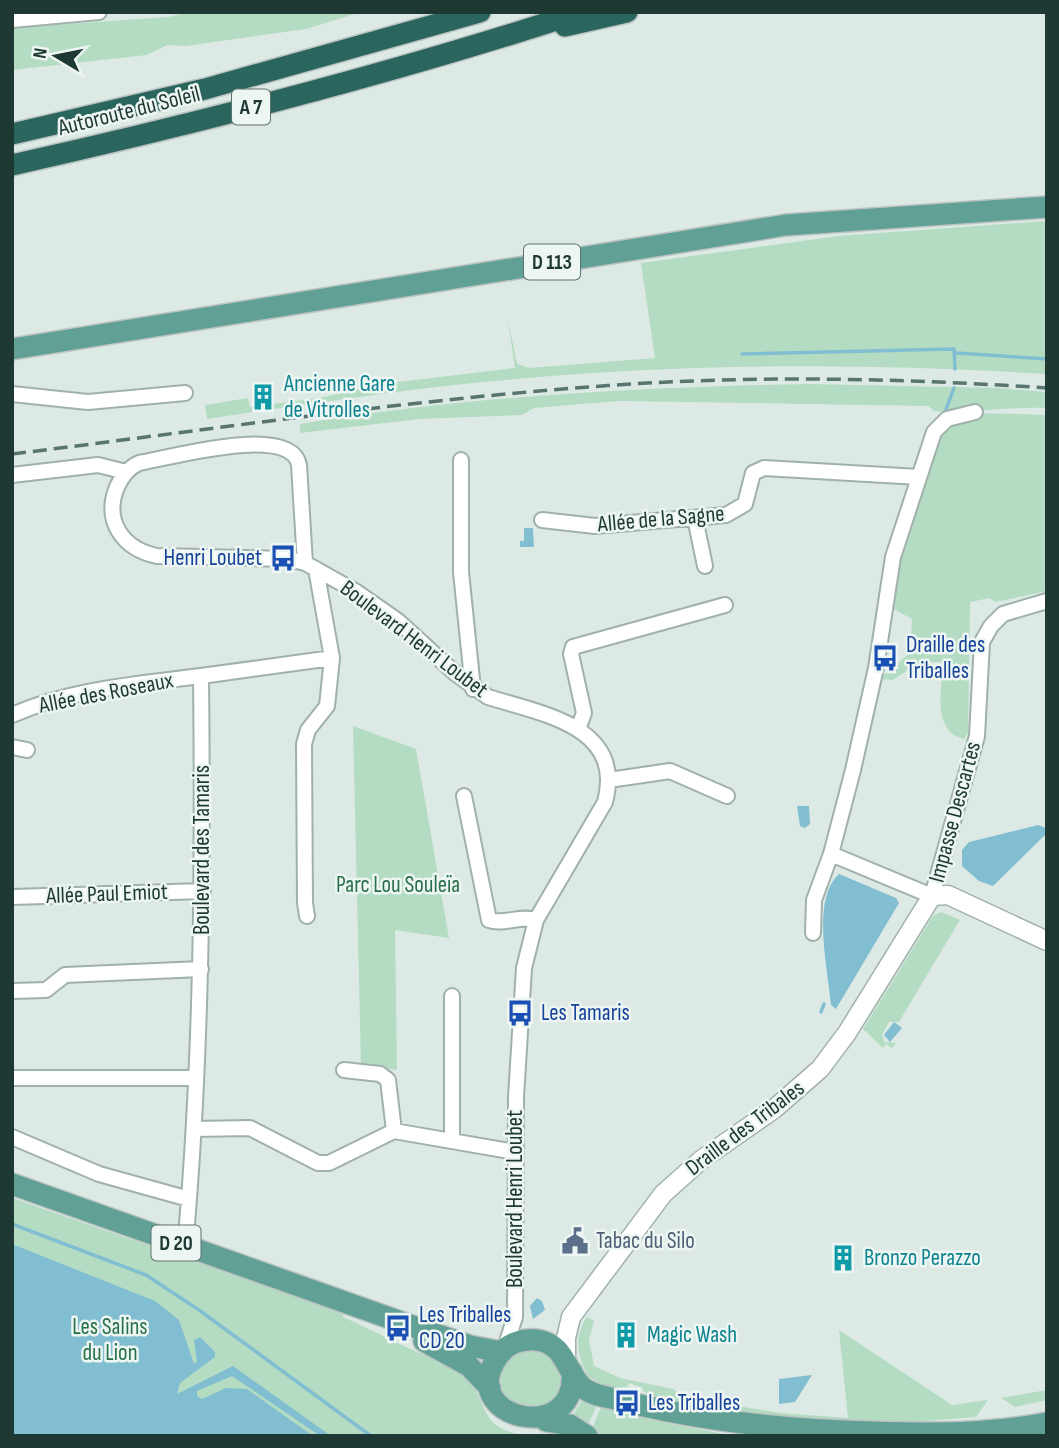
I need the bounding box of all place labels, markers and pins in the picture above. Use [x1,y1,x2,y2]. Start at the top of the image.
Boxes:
place label: Ancienne Gare de Vitrolles [283,370,395,424]
building icon: Ancienne Gare de Vitrolles [248,382,278,412]
bus stop icon: Henri Loubet [268,543,298,573]
place label: Henri Loubet [164,544,262,572]
place label: Draille des Triballes [906,631,985,685]
bus stop icon: Draille des Triballes [870,643,900,673]
bus stop icon: Les Tamaris [505,998,535,1028]
place label: Les Tamaris [541,999,630,1027]
public building icon: Tabac du Silo [560,1226,590,1256]
place label: Tabac du Silo [596,1227,695,1255]
building icon: Bronzo Perazzo [828,1243,858,1273]
place label: Bronzo Perazzo [864,1244,981,1272]
place label: Les Triballes CD 20 [419,1301,511,1355]
bus stop icon: Les Triballes CD 20 [383,1313,413,1343]
building icon: Magic Wash [611,1320,641,1350]
place label: Magic Wash [647,1321,737,1349]
bus stop icon: Les Triballes [612,1388,642,1418]
place label: Les Triballes [648,1389,740,1417]

